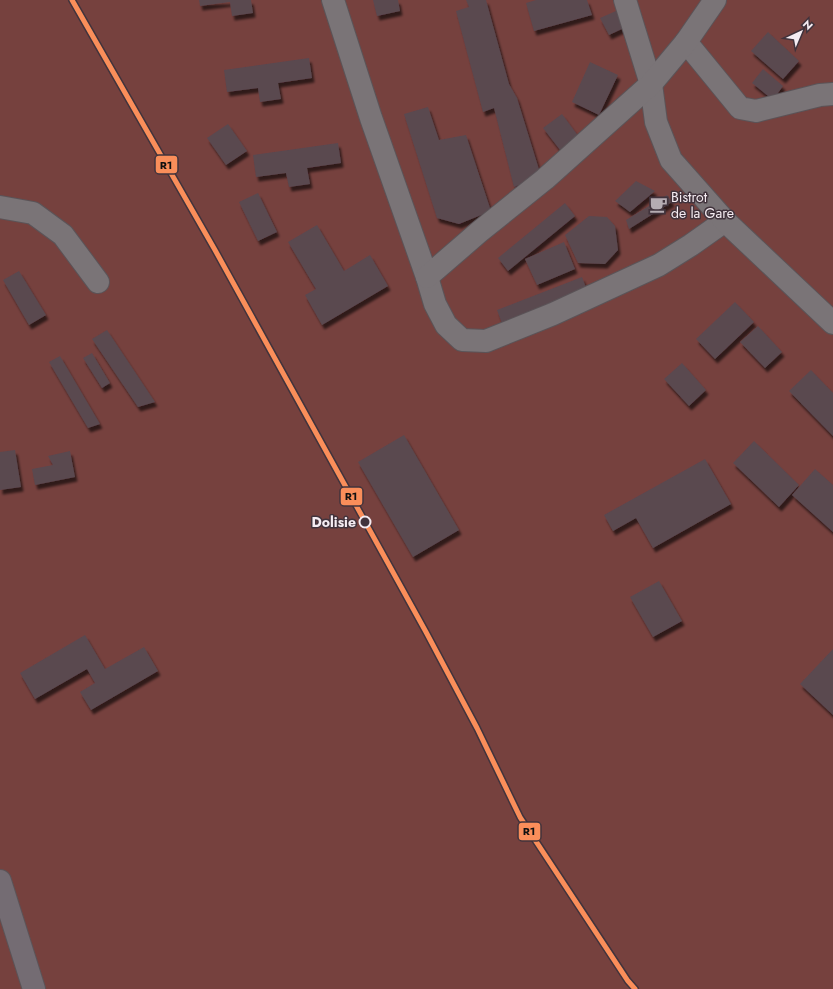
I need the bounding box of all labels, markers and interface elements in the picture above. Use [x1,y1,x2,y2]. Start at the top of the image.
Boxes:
north arrow [781,12,821,52]
text: N [799,16,817,34]
line badge: R1 [155,155,178,174]
text: R1 [160,157,172,173]
place label: Bistrot de la Gare [671,187,734,223]
cafe icon: Bistrot de la Gare [648,195,668,215]
line badge: R1 [340,487,363,506]
text: R1 [345,488,357,504]
place label: Dolisie [312,512,356,532]
marker: Dolisie [358,515,372,529]
line badge: R1 [518,822,541,841]
text: R1 [523,823,535,839]

